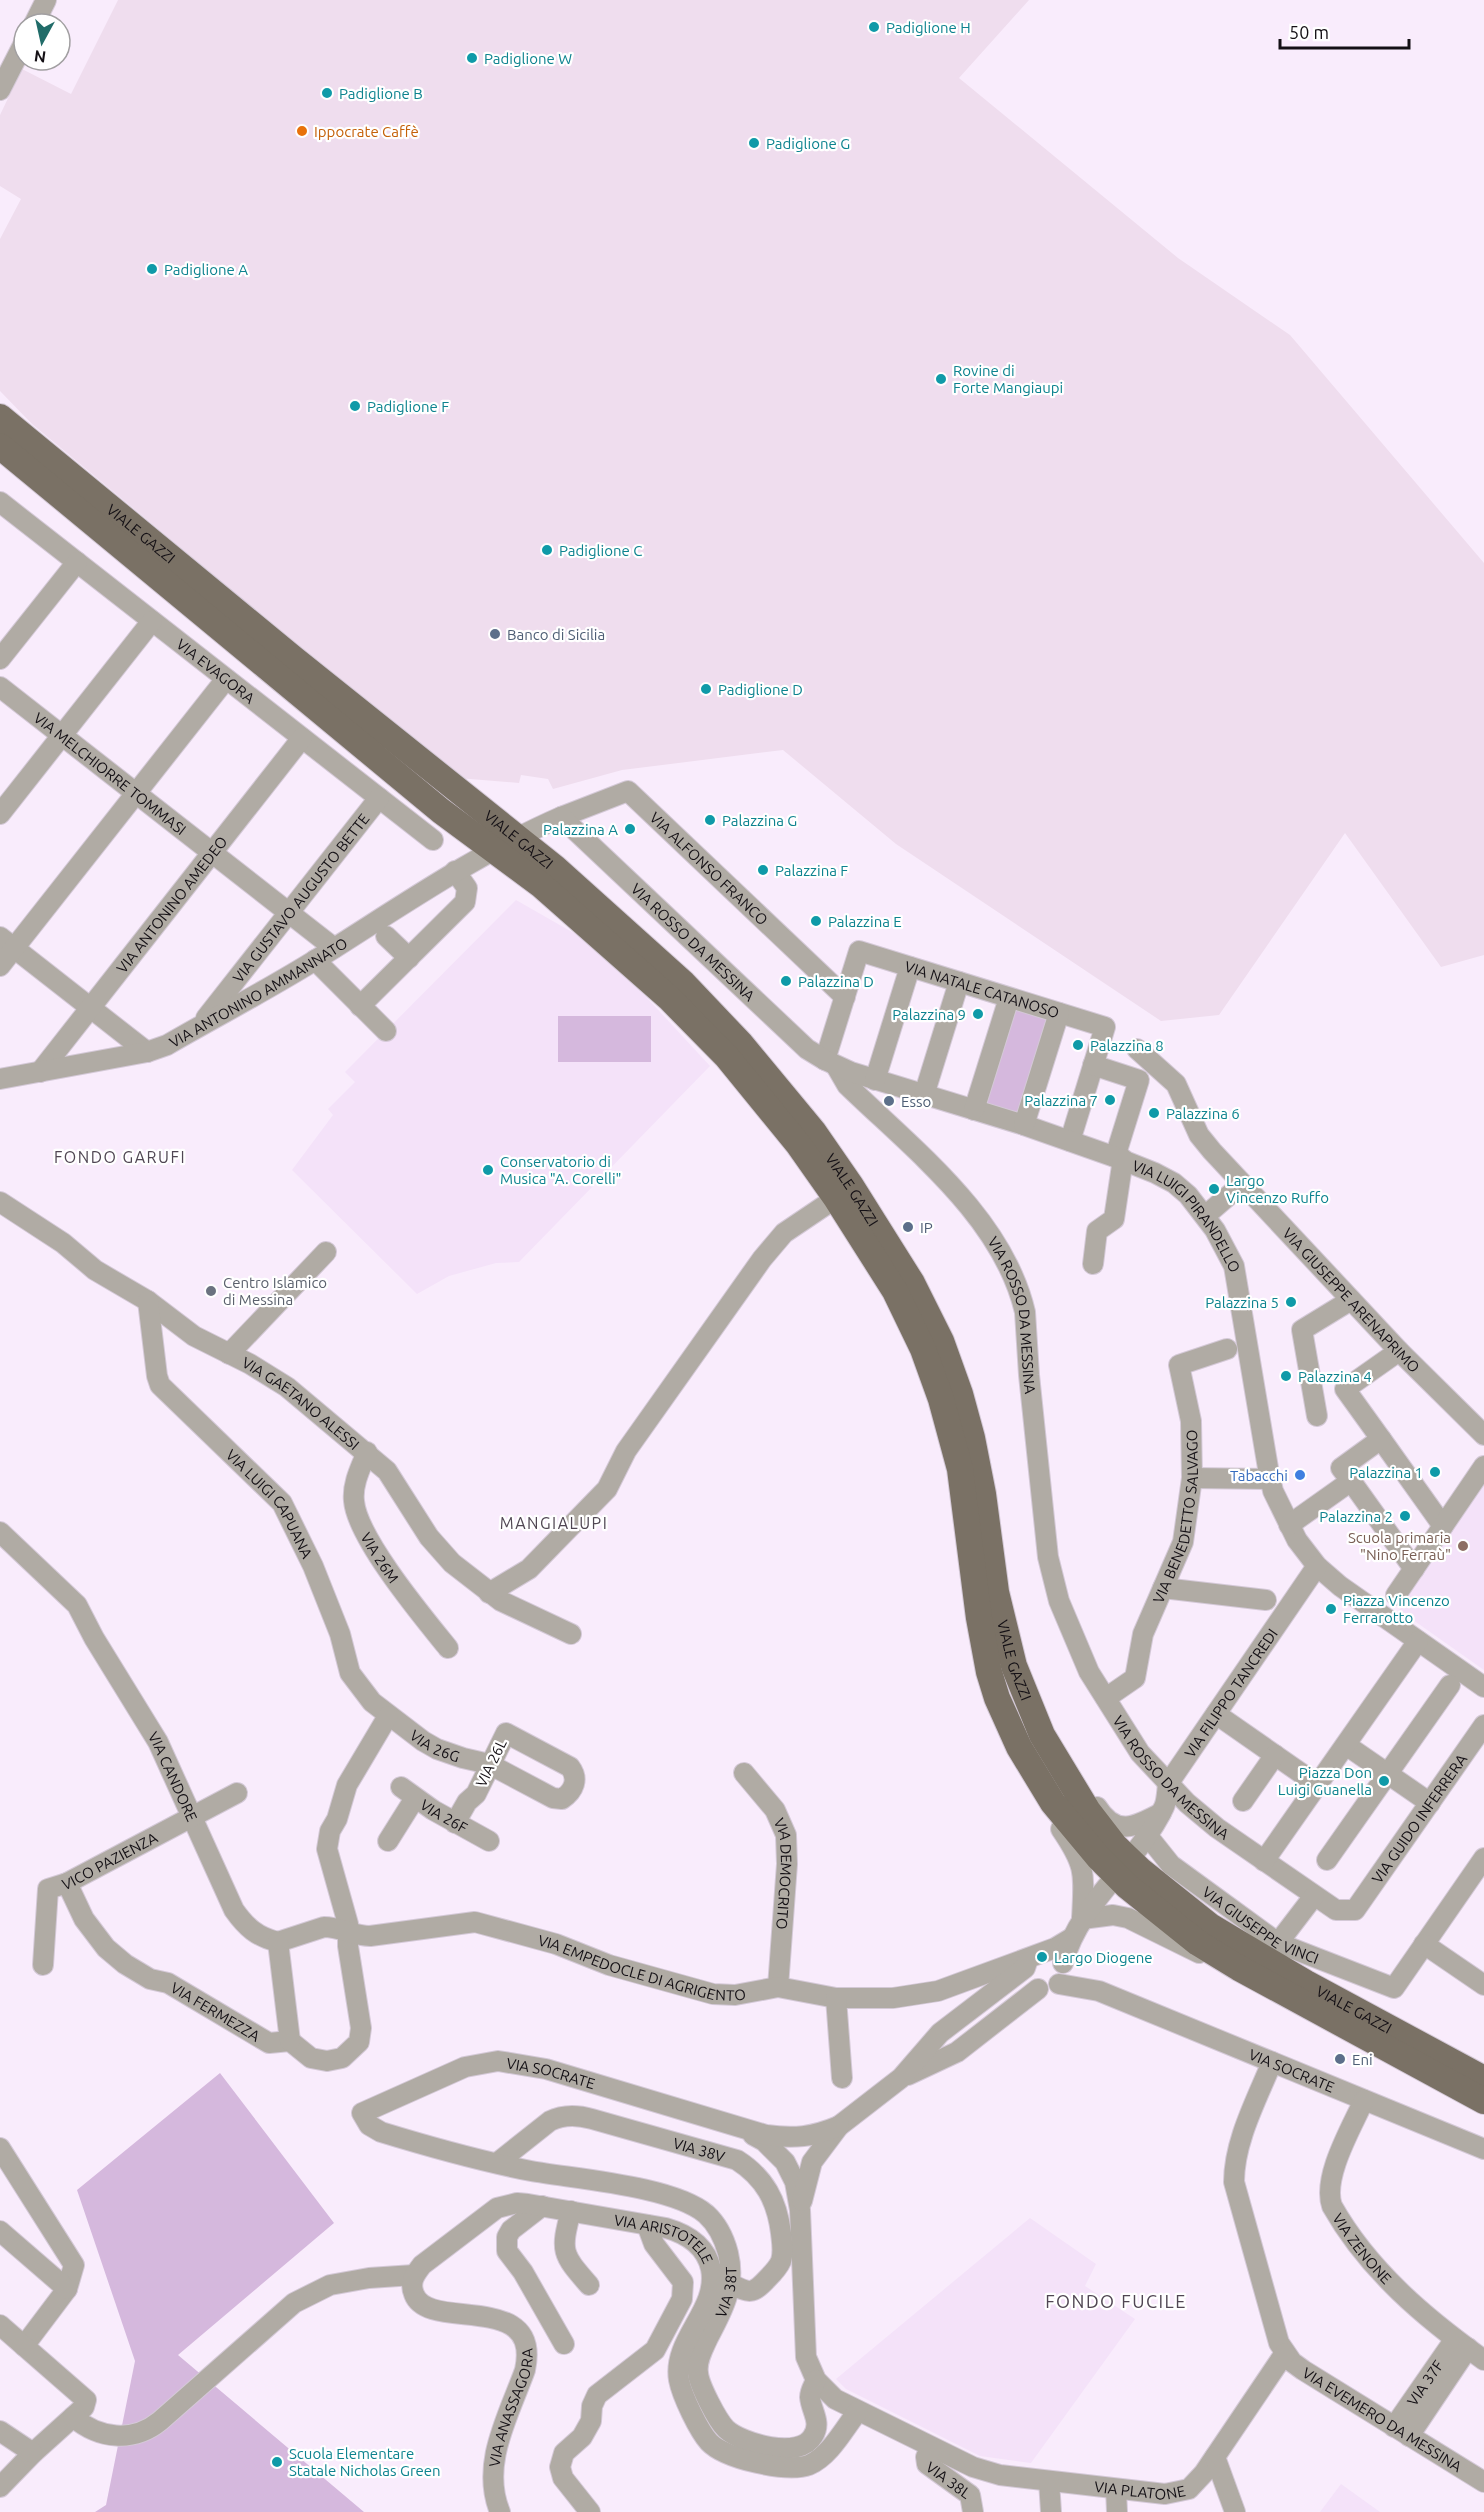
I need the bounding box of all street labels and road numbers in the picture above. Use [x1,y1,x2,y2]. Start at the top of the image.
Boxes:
street label: VIALE GAZZI [104,500,179,566]
street label: VIA EVAGORA [174,635,259,707]
street label: VIA MELCHIORRE TOMMASI [31,708,190,838]
street label: VIALE GAZZI [481,806,557,872]
street label: VIA ALFONSO FRANCO [647,808,772,928]
street label: VIA GUSTAVO AUGUSTO BETTE [229,810,372,986]
street label: VIA ANTONINO AMEDEO [113,833,230,976]
street label: VIA ROSSO DA MESSINA [628,879,759,1004]
street label: VIA ANTONINO AMMANNATO [166,934,350,1050]
street label: VIA NATALE CATANOSO [903,957,1061,1021]
street label: VIALE GAZZI [822,1150,882,1229]
street label: VIA LUIGI PIRANDELLO [1130,1156,1244,1275]
street label: VIA GIUSEPPE ARENAPRIMO [1280,1224,1424,1375]
street label: VIA ROSSO DA MESSINA [985,1233,1039,1395]
street label: VIA GAETANO ALESSI [240,1353,363,1453]
street label: VIA BENEDETTO SALVAGO [1149,1430,1201,1605]
street label: VIA LUIGI CAPUANA [223,1446,316,1561]
street label: VIA 26M [358,1529,403,1586]
street label: VIALE GAZZI [995,1618,1035,1703]
street label: VIA FILIPPO TANCREDI [1180,1625,1280,1760]
street label: VIA ROSSO DA MESSINA [1110,1712,1233,1843]
street label: VIA 26G [407,1726,462,1765]
street label: VIA CANDORE [145,1728,201,1824]
street label: VIA 26L [472,1736,510,1790]
street label: VIA GUIDO INFERRERA [1368,1750,1470,1886]
street label: VIA 26F [417,1795,471,1836]
street label: VIA DEMOCRITO [771,1815,796,1930]
street label: VICO PAZIENZA [60,1828,160,1893]
street label: VIA GIUSEPPE VINCI [1200,1883,1321,1967]
street label: VIA EMPEDOCLE DI AGRIGENTO [536,1931,747,2004]
street label: VIA FERMEZZA [168,1978,263,2044]
street label: VIALE GAZZI [1314,1982,1395,2036]
street label: VIA SOCRATE [1247,2045,1337,2095]
street label: VIA SOCRATE [505,2054,597,2092]
street label: VIA 38V [671,2134,727,2165]
street label: VIA ZENONE [1330,2210,1395,2287]
street label: VIA ARISTOTELE [613,2211,717,2266]
street label: VIA 38T [711,2266,739,2320]
street label: VIA ANASSAGORA [485,2348,535,2468]
street label: VIA 37F [1403,2357,1446,2409]
street label: VIA EVEMERO DA MESSINA [1300,2364,1465,2475]
street label: VIA 38L [923,2458,975,2502]
street label: VIA PLATONE [1094,2477,1187,2503]

